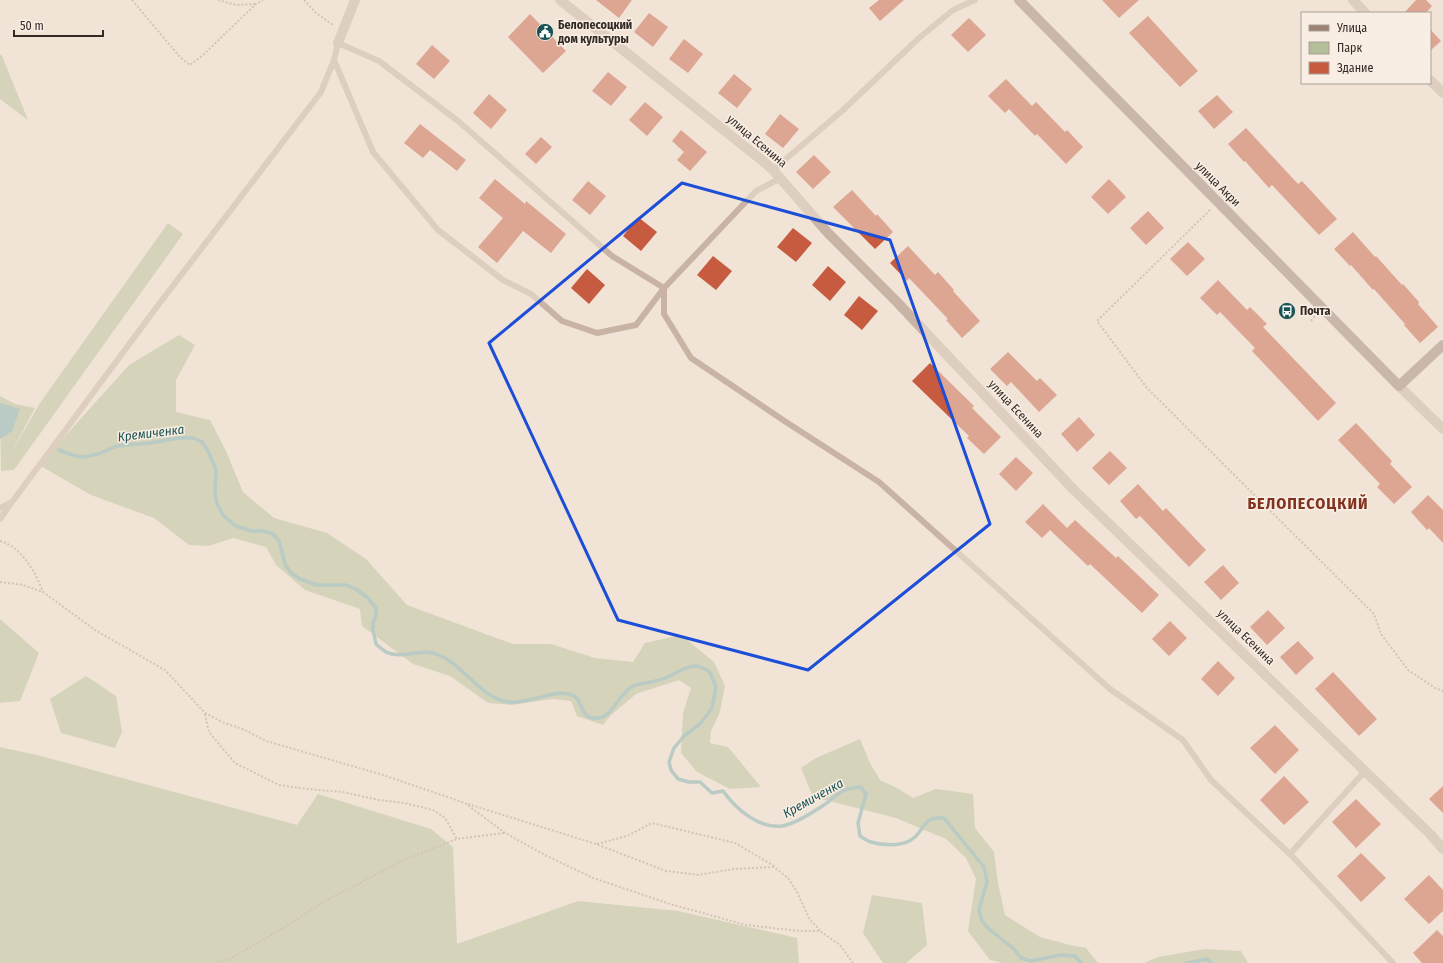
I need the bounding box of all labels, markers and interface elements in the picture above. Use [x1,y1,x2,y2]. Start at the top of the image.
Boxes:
scale bar [14,12,103,38]
legend [1301,12,1431,84]
place label: Белопесоцкий дом культуры [557,18,632,46]
text: 50 m [20,19,44,33]
text: Улица [1336,21,1367,35]
public building icon: Белопесоцкий дом культуры [535,22,555,42]
text: Парк [1337,41,1363,55]
text: Здание [1337,61,1373,75]
street label: улица Есенина [724,112,790,170]
street label: улица Акри [1193,159,1243,209]
bus stop icon: Почта [1277,301,1297,321]
place label: Почта [1300,304,1330,318]
street label: улица Есенина [986,377,1047,441]
water label: Кремиченка [117,421,185,445]
district label: БЕЛОПЕСОЦКИЙ [1247,494,1369,513]
street label: улица Есенина [1214,606,1278,668]
water label: Кремиченка [780,775,846,821]

